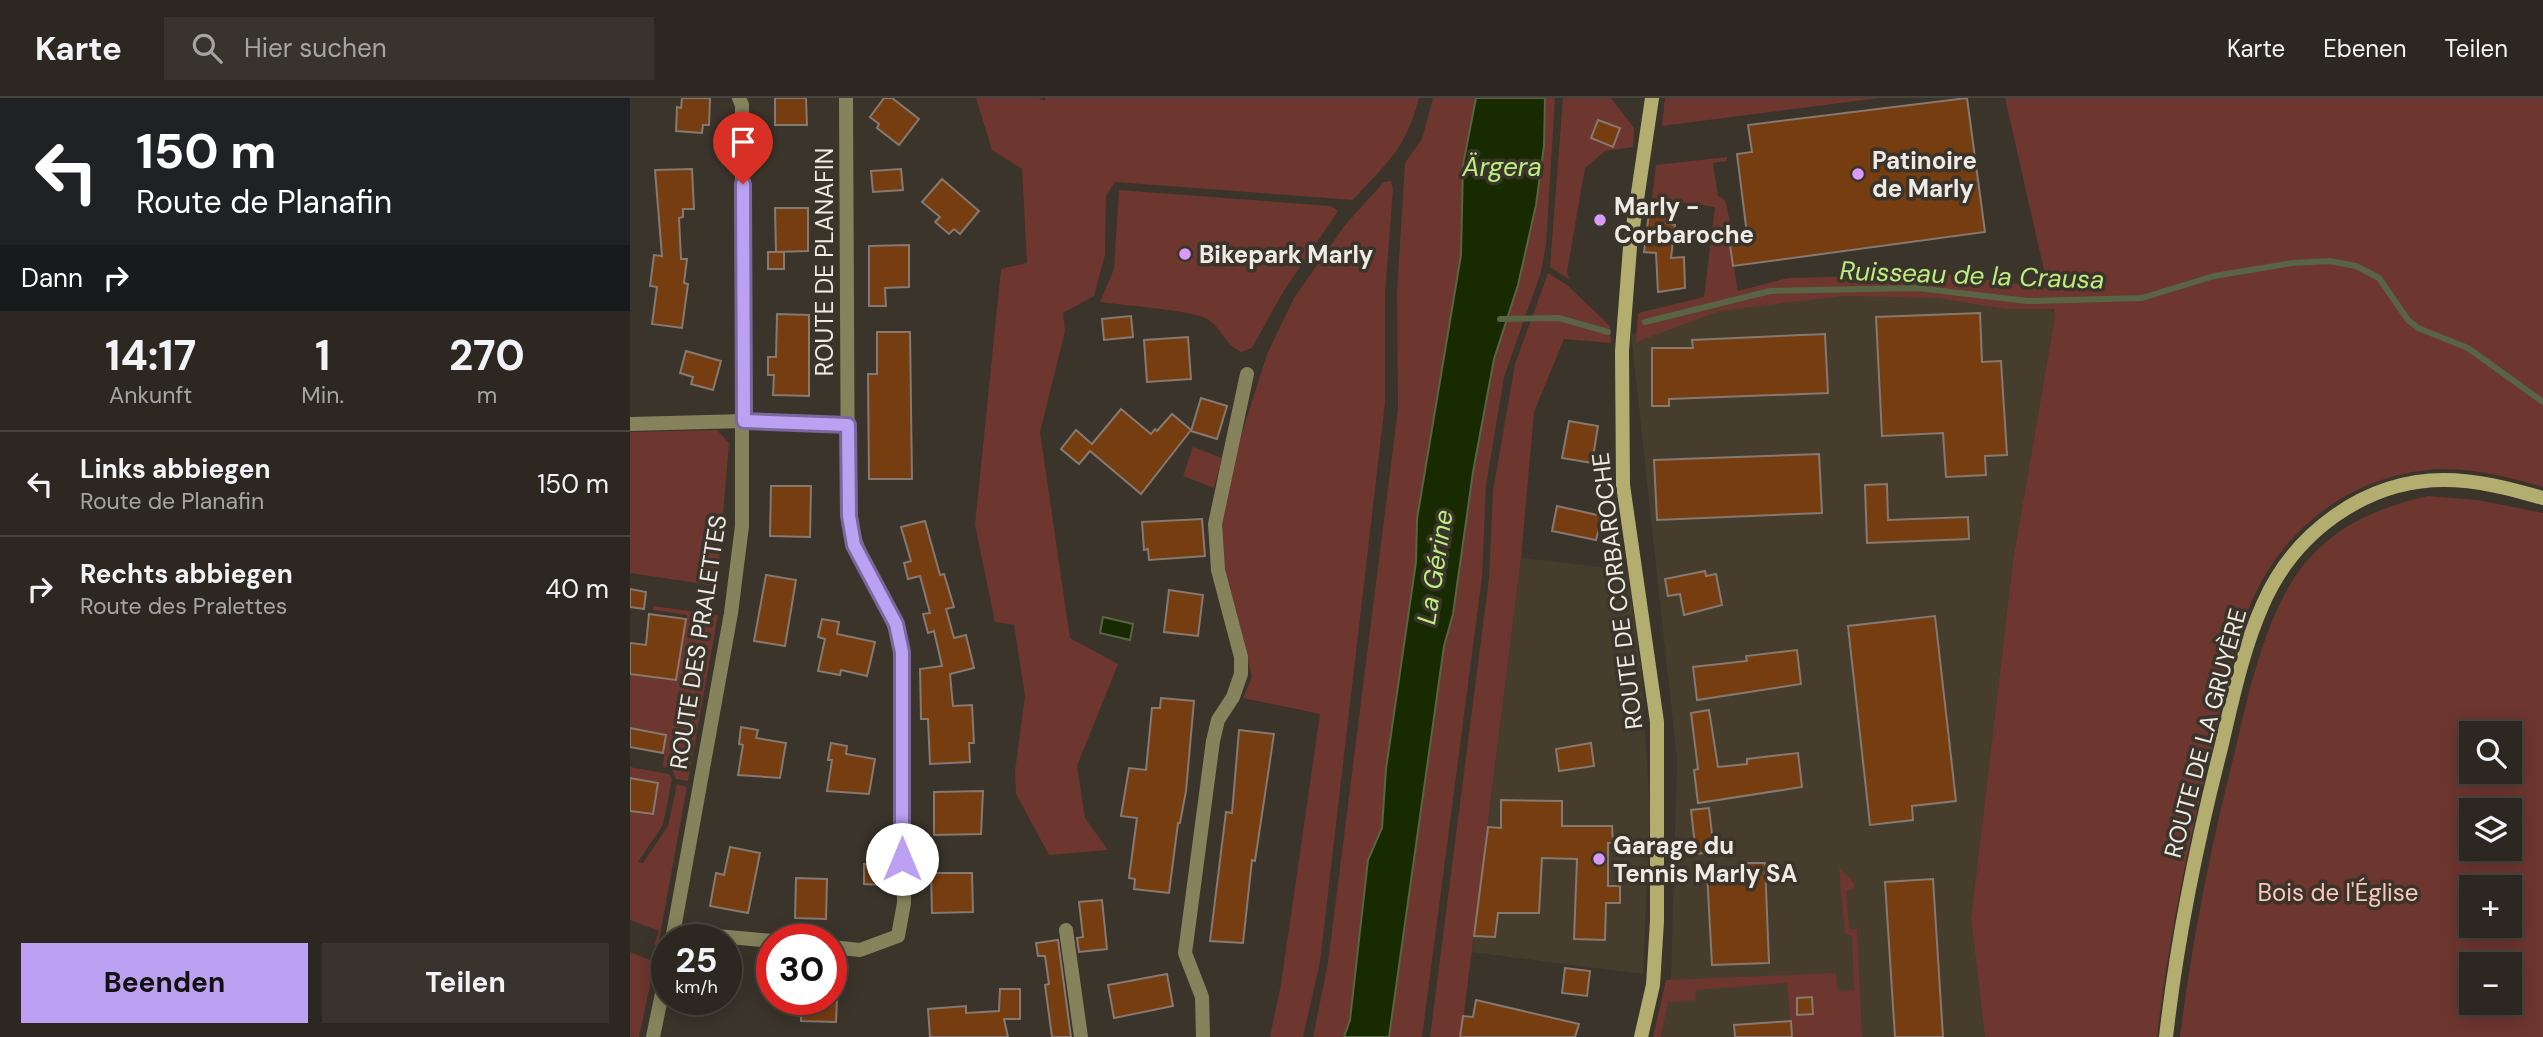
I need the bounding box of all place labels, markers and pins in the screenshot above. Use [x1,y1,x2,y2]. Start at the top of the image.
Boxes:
pin [713,112,773,184]
place label: Patinoire de Marly [1872,145,1977,204]
marker: Patinoire de Marly [1850,166,1866,182]
place label: Marly - Corbaroche [1614,191,1754,250]
marker: Marly - Corbaroche [1592,212,1608,228]
place label: Bikepark Marly [1199,239,1374,270]
marker: Bikepark Marly [1177,246,1193,262]
place label: Garage du Tennis Marly SA [1613,830,1797,889]
marker: Garage du Tennis Marly SA [1591,851,1607,867]

